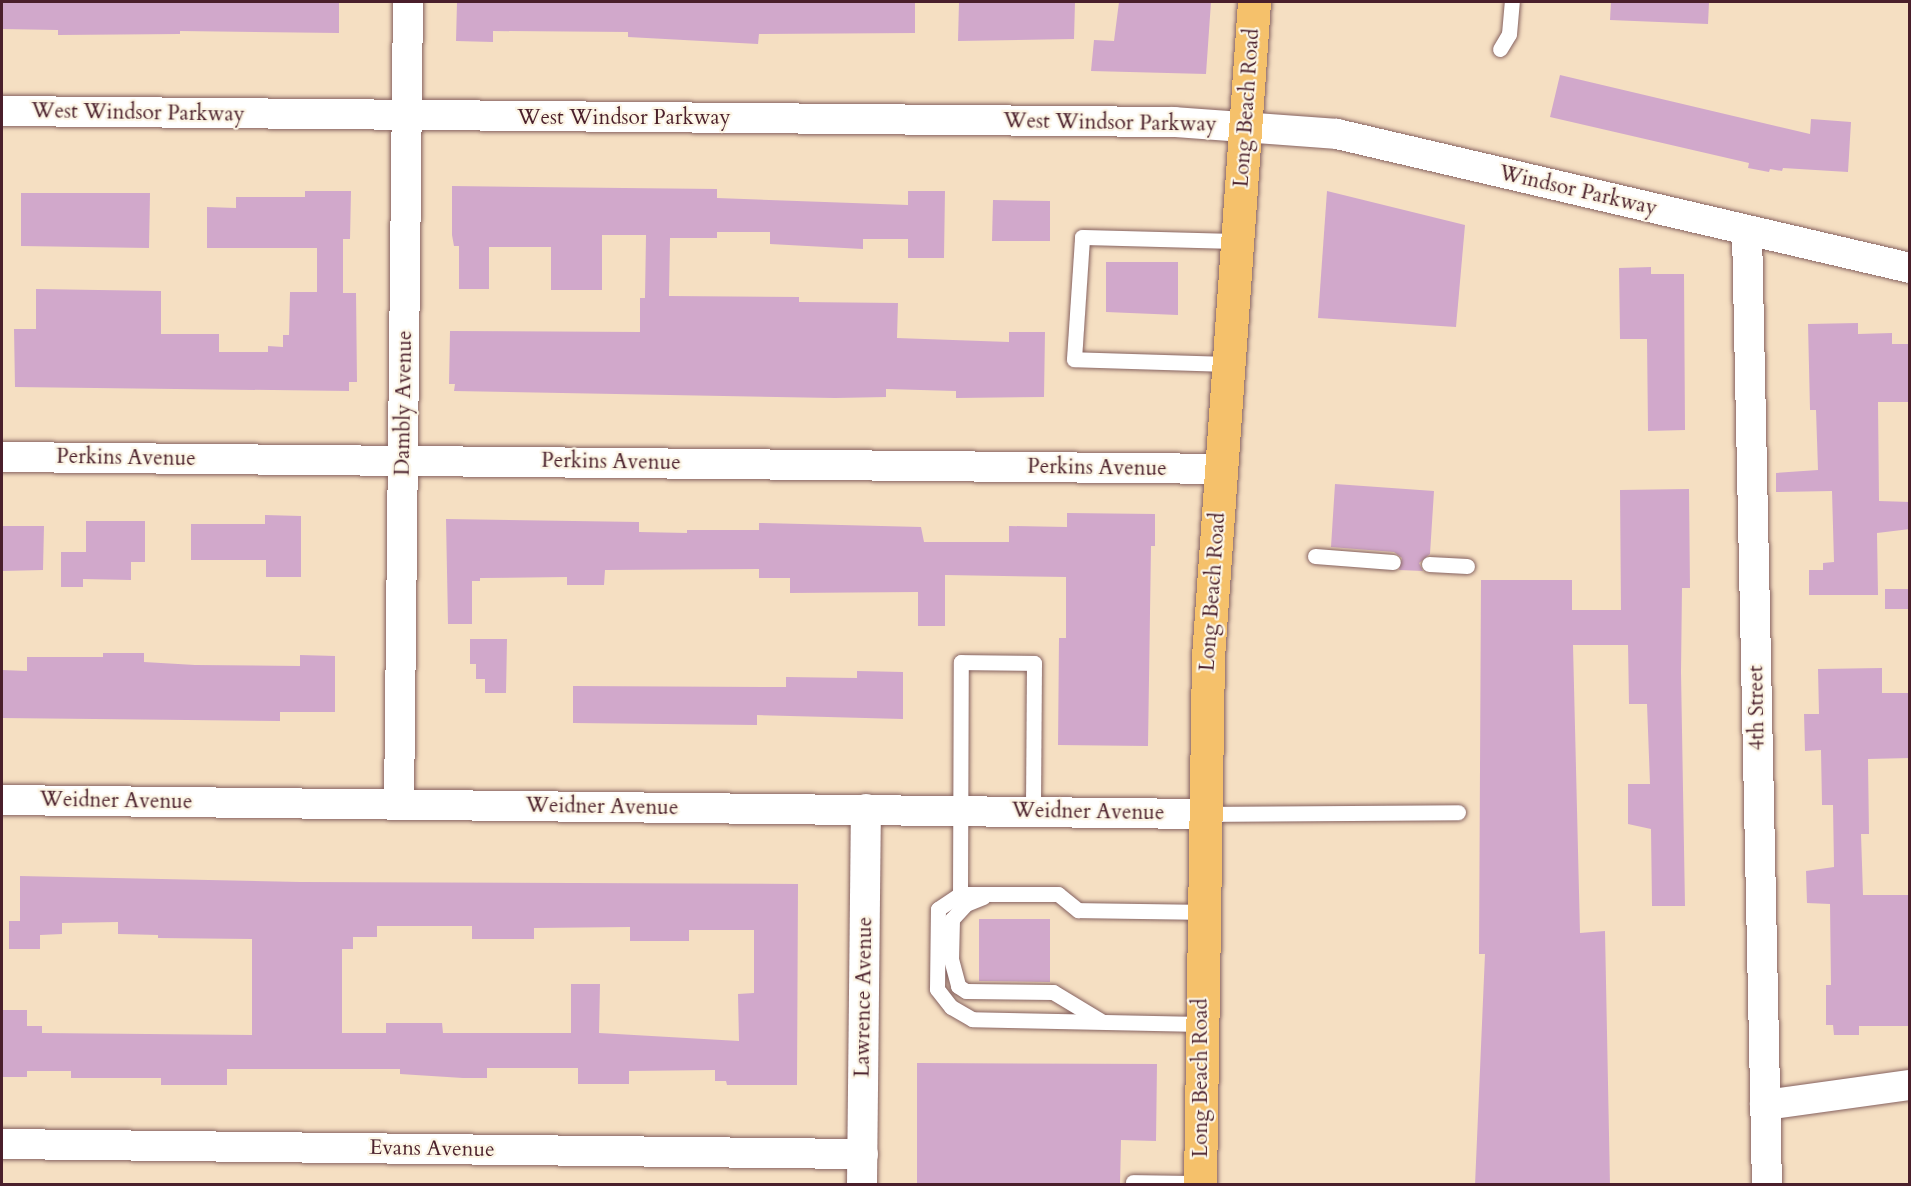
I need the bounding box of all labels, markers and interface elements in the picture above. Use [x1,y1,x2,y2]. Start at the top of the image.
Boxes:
street label: Long Beach Road [1229,28,1265,188]
street label: West Windsor Parkway [31,99,245,127]
street label: West Windsor Parkway [517,105,731,131]
street label: West Windsor Parkway [1003,109,1217,137]
street label: Windsor Parkway [1497,161,1659,221]
street label: Dambly Avenue [390,330,418,476]
street label: Perkins Avenue [56,444,196,472]
street label: Perkins Avenue [541,448,681,476]
street label: Perkins Avenue [1027,454,1167,482]
street label: Long Beach Road [1195,512,1231,672]
street label: 4th Street [1744,665,1770,751]
street label: Weidner Avenue [39,787,193,815]
street label: Weidner Avenue [525,793,679,821]
street label: Weidner Avenue [1011,798,1165,826]
street label: Lawrence Avenue [850,916,878,1078]
street label: Long Beach Road [1188,998,1214,1158]
street label: Evans Avenue [369,1135,495,1163]

